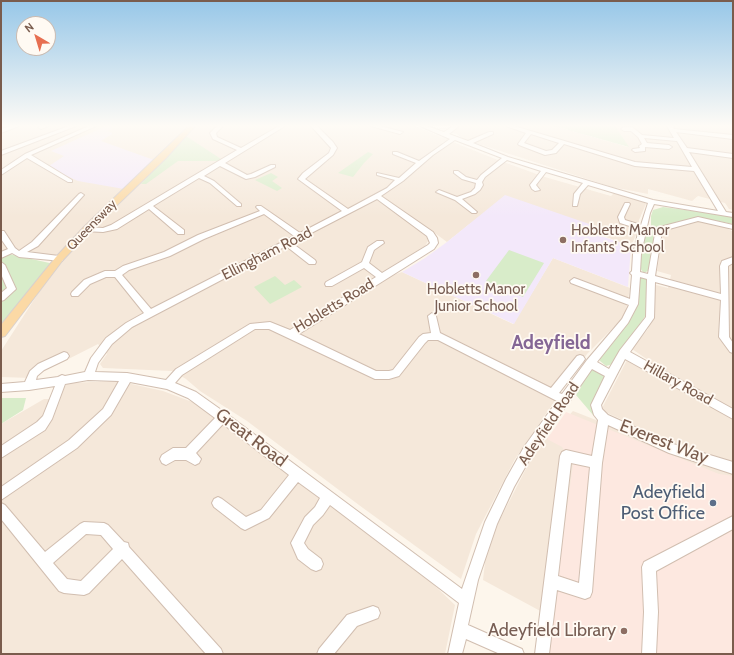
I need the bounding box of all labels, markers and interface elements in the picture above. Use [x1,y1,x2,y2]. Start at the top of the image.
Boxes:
north arrow [16,16,56,56]
text: N [22,19,37,35]
street label: Queensway [64,196,120,254]
place label: Hobletts Manor Infants' School [571,222,669,257]
street label: Ellingham Road [219,224,315,284]
marker: Hobletts Manor Infants' School [558,235,568,245]
marker: Hobletts Manor Junior School [471,270,481,280]
street label: Hobletts Road [291,275,377,337]
place label: Hobletts Manor Junior School [427,281,525,316]
district label: Adeyfield [511,332,591,354]
street label: Hillary Road [640,357,716,409]
street label: Adeyfield Road [515,379,583,469]
street label: Great Road [211,404,291,472]
street label: Everest Way [616,415,712,469]
place label: Adeyfield Post Office [621,482,705,524]
marker: Adeyfield Post Office [708,498,718,508]
place label: Adeyfield Library [488,620,616,642]
marker: Adeyfield Library [619,626,629,636]

